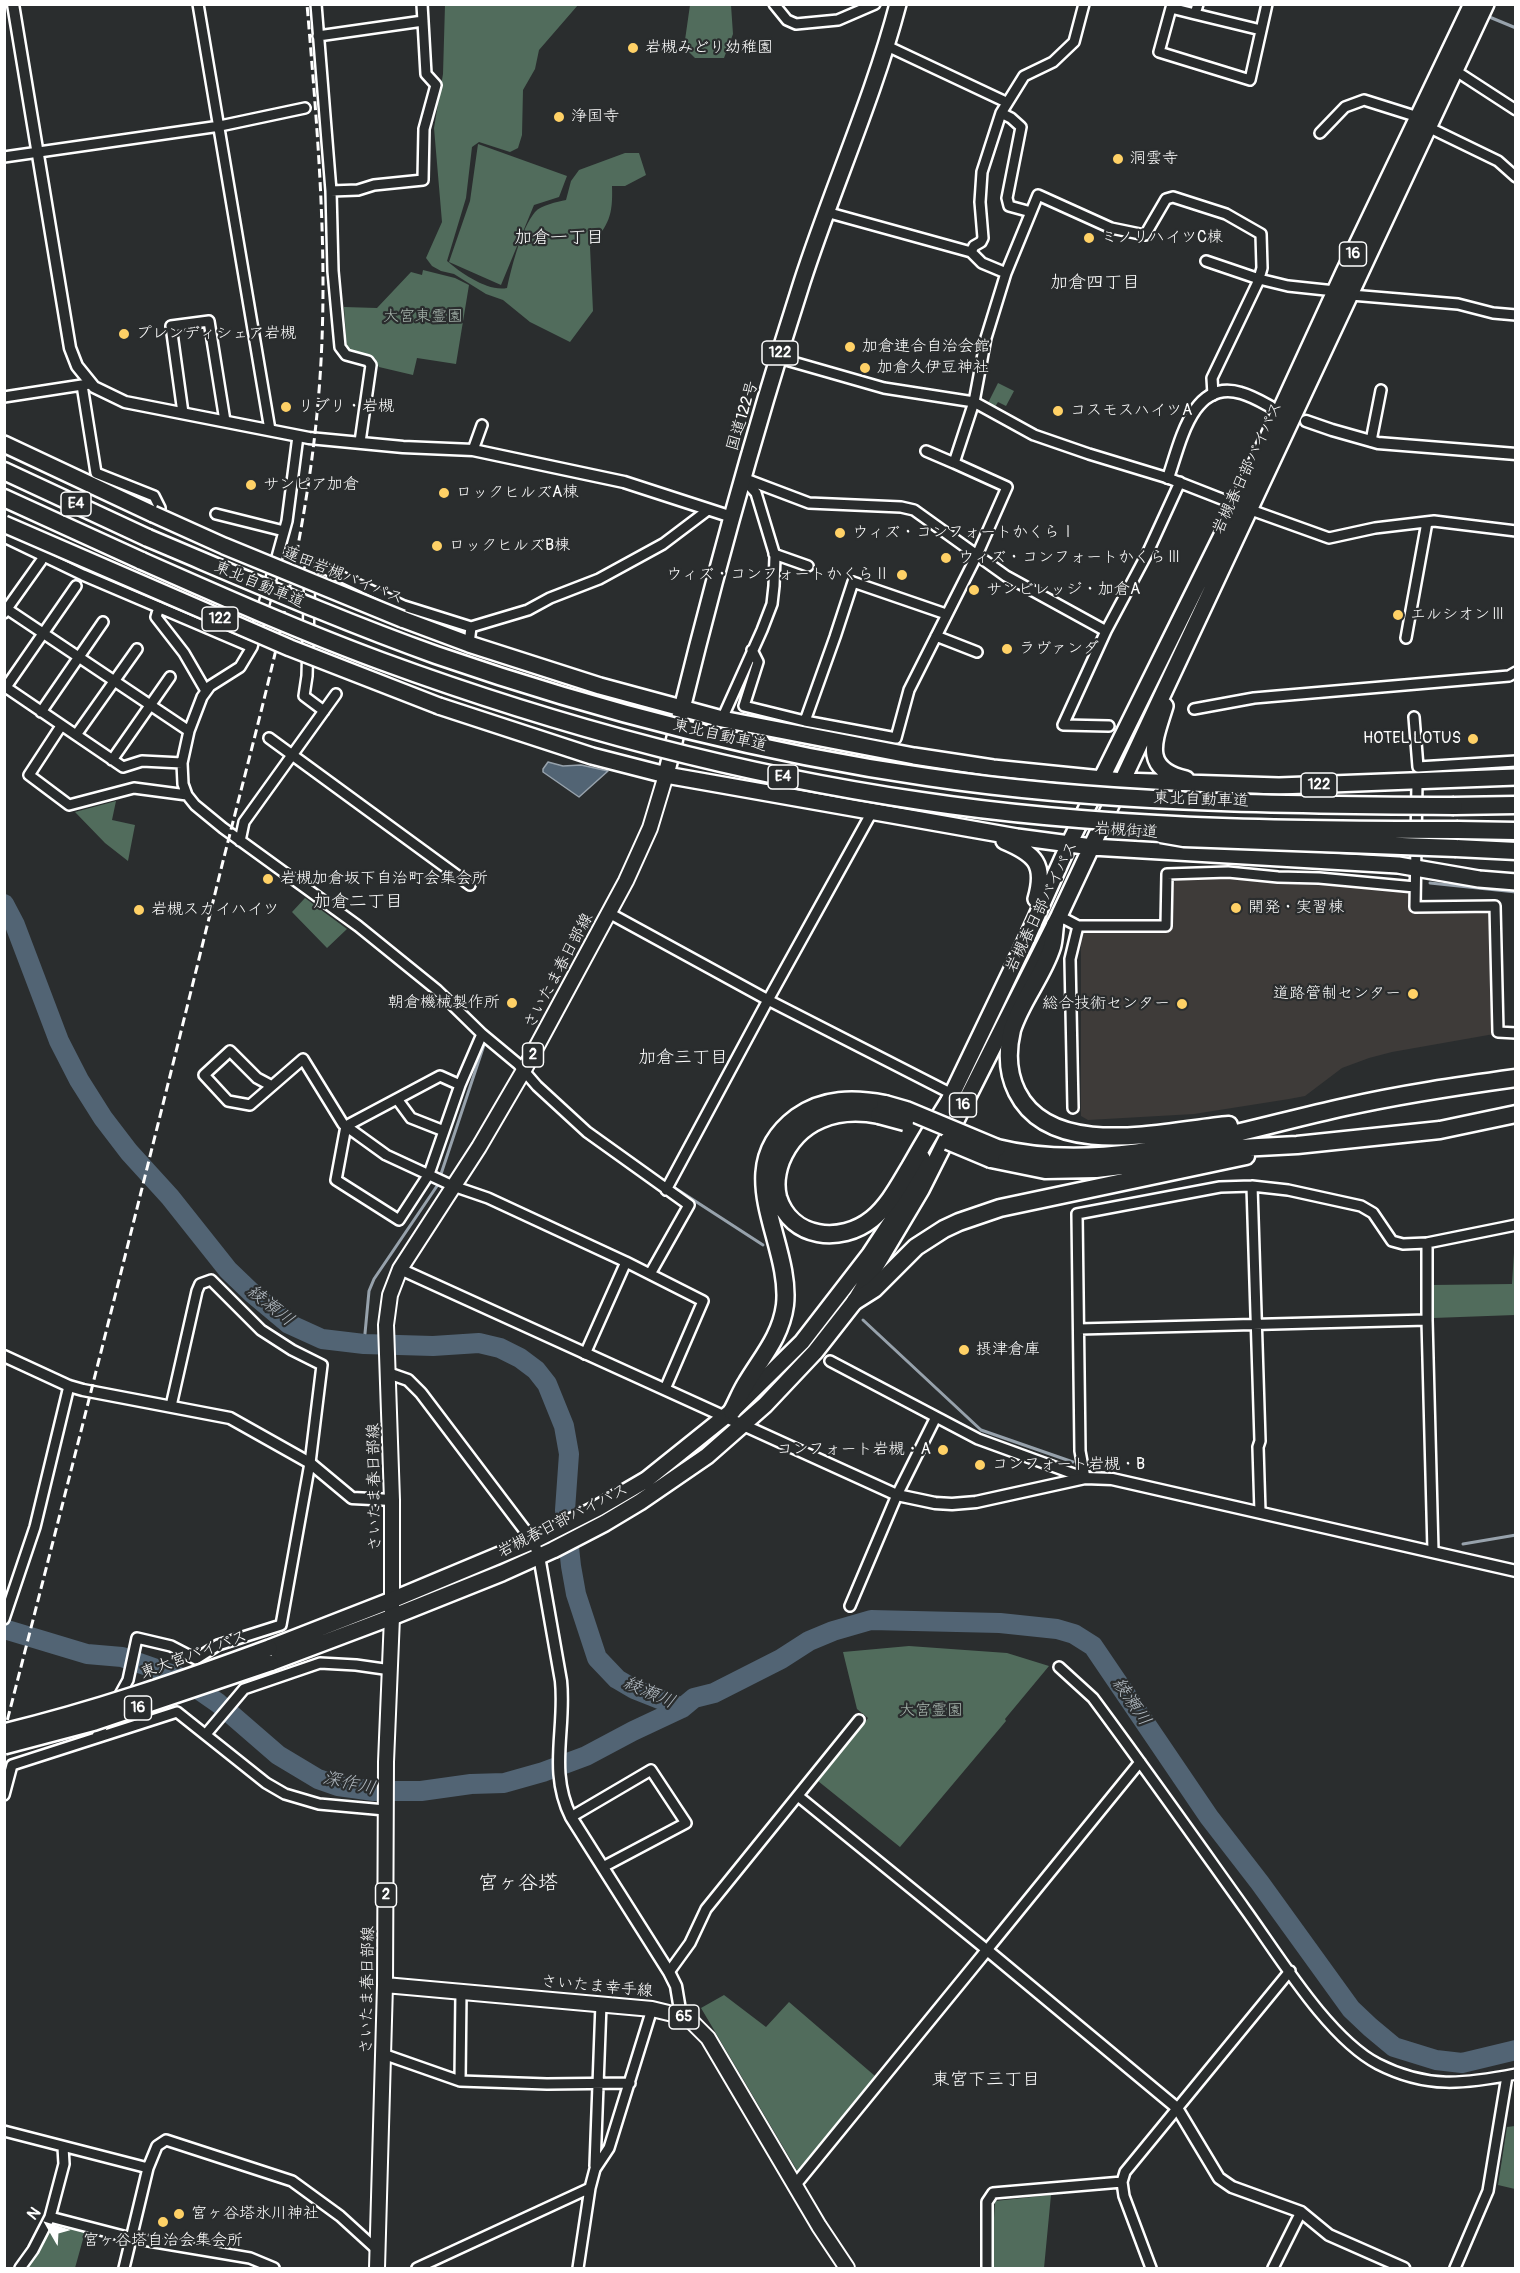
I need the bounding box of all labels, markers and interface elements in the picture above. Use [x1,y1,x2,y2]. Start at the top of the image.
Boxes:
place label: 岩槻みどり幼稚園 [645,38,773,58]
marker: 岩槻みどり幼稚園 [626,41,640,55]
place label: 浄国寺 [571,107,619,127]
marker: 浄国寺 [552,110,566,124]
place label: 洞雲寺 [1130,149,1178,169]
marker: 洞雲寺 [1111,152,1125,166]
district label: 加倉一丁目 [514,227,604,249]
place label: ミノリハイツC棟 [1101,228,1223,248]
marker: ミノリハイツC棟 [1082,231,1096,245]
road number: 16 [1340,242,1366,266]
district label: 加倉四丁目 [1050,272,1140,294]
park label: 大宮東霊園 [383,307,463,327]
place label: プレンディシェア岩槻 [136,324,296,344]
marker: プレンディシェア岩槻 [117,327,131,341]
place label: 加倉連合自治会館 [862,337,990,357]
marker: 加倉連合自治会館 [843,340,857,354]
road number: 122 [762,341,798,365]
place label: 加倉久伊豆神社 [877,358,989,378]
marker: 加倉久伊豆神社 [858,361,872,375]
street label: 国道122号 [723,379,763,453]
place label: リブリ・岩槻 [298,397,394,417]
street label: 岩槻春日部バイパス [1209,399,1287,537]
marker: リブリ・岩槻 [279,400,293,414]
place label: コスモスハイツA [1070,401,1192,421]
marker: コスモスハイツA [1051,404,1065,418]
place label: サンピア加倉 [263,475,359,495]
marker: サンピア加倉 [244,478,258,492]
place label: ロックヒルズA棟 [456,483,578,503]
marker: ロックヒルズA棟 [437,486,451,500]
road number: E4 [61,492,91,516]
place label: ウィズ・コンフォートかくらⅠ [852,523,1076,543]
marker: ウィズ・コンフォートかくらⅠ [833,526,847,540]
place label: ロックヒルズB棟 [449,536,570,556]
marker: ロックヒルズB棟 [430,539,444,553]
street label: 蓮田岩槻バイパス [280,543,406,609]
place label: ウィズ・コンフォートかくらⅢ [958,548,1182,568]
marker: ウィズ・コンフォートかくらⅢ [939,551,953,565]
street label: 東北自動車道 [211,557,307,613]
place label: ウィズ・コンフォートかくらⅡ [666,565,890,585]
marker: ウィズ・コンフォートかくらⅡ [895,568,909,582]
place label: サンビレッジ・加倉A [986,580,1140,600]
marker: サンビレッジ・加倉A [967,583,981,597]
place label: エルシオンⅢ [1410,605,1506,625]
road number: 122 [202,607,238,631]
marker: エルシオンⅢ [1391,608,1405,622]
place label: ラヴァンダ [1019,639,1099,659]
marker: ラヴァンダ [1000,642,1014,656]
street label: 東北自動車道 [671,716,769,756]
place label: HOTEL LOTUS [1363,729,1461,749]
marker: HOTEL LOTUS [1466,732,1480,746]
road number: E4 [768,765,798,789]
road number: 122 [1301,773,1337,797]
street label: 東北自動車道 [1153,789,1249,811]
street label: 岩槻街道 [1093,819,1159,843]
street label: 岩槻春日部バイパス [1002,838,1082,976]
place label: 岩槻加倉坂下自治町会集会所 [280,869,488,889]
marker: 岩槻加倉坂下自治町会集会所 [261,872,275,886]
district label: 加倉二丁目 [313,891,403,913]
place label: 開発・実習棟 [1248,898,1344,918]
place label: 岩槻スカイハイツ [151,900,279,920]
marker: 開発・実習棟 [1229,901,1243,915]
marker: 岩槻スカイハイツ [132,903,146,917]
street label: さいたま春日部線 [520,910,598,1032]
place label: 道路管制センター [1273,984,1401,1004]
marker: 道路管制センター [1406,987,1420,1001]
place label: 朝倉機械製作所 [388,993,500,1013]
place label: 総合技術センター [1042,994,1170,1014]
marker: 朝倉機械製作所 [505,996,519,1010]
marker: 総合技術センター [1175,997,1189,1011]
road number: 2 [522,1043,544,1067]
district label: 加倉三丁目 [638,1047,728,1069]
road number: 16 [950,1093,976,1117]
water label: 綾瀬川 [242,1281,298,1331]
place label: 摂津倉庫 [976,1340,1040,1360]
marker: 摂津倉庫 [957,1343,971,1357]
street label: さいたま春日部線 [364,1423,386,1551]
place label: コンフォート岩槻・A [777,1440,931,1460]
marker: コンフォート岩槻・A [936,1443,950,1457]
place label: コンフォート岩槻・B [992,1455,1145,1475]
marker: コンフォート岩槻・B [973,1458,987,1472]
street label: 岩槻春日部バイパス [494,1480,632,1562]
street label: 東大宮バイパス [138,1627,250,1683]
water label: 綾瀬川 [620,1672,678,1714]
water label: 綾瀬川 [1107,1674,1155,1730]
road number: 16 [124,1696,152,1720]
park label: 大宮霊園 [899,1701,963,1721]
water label: 深作川 [320,1768,378,1800]
district label: 宮ヶ谷塔 [478,1872,558,1896]
road number: 2 [376,1883,396,1907]
street label: さいたま春日部線 [357,1926,379,2054]
street label: さいたま幸手線 [540,1973,654,2001]
road number: 65 [669,2005,699,2029]
district label: 東宮下三丁目 [932,2069,1040,2091]
north arrow [18,2195,78,2255]
text: N [23,2203,45,2224]
place label: 宮ヶ谷塔氷川神社 [191,2204,319,2224]
marker: 宮ヶ谷塔氷川神社 [172,2207,186,2221]
marker: 宮ヶ谷塔自治会集会所 [156,2215,170,2229]
place label: 宮ヶ谷塔自治会集会所 [83,2231,243,2251]

